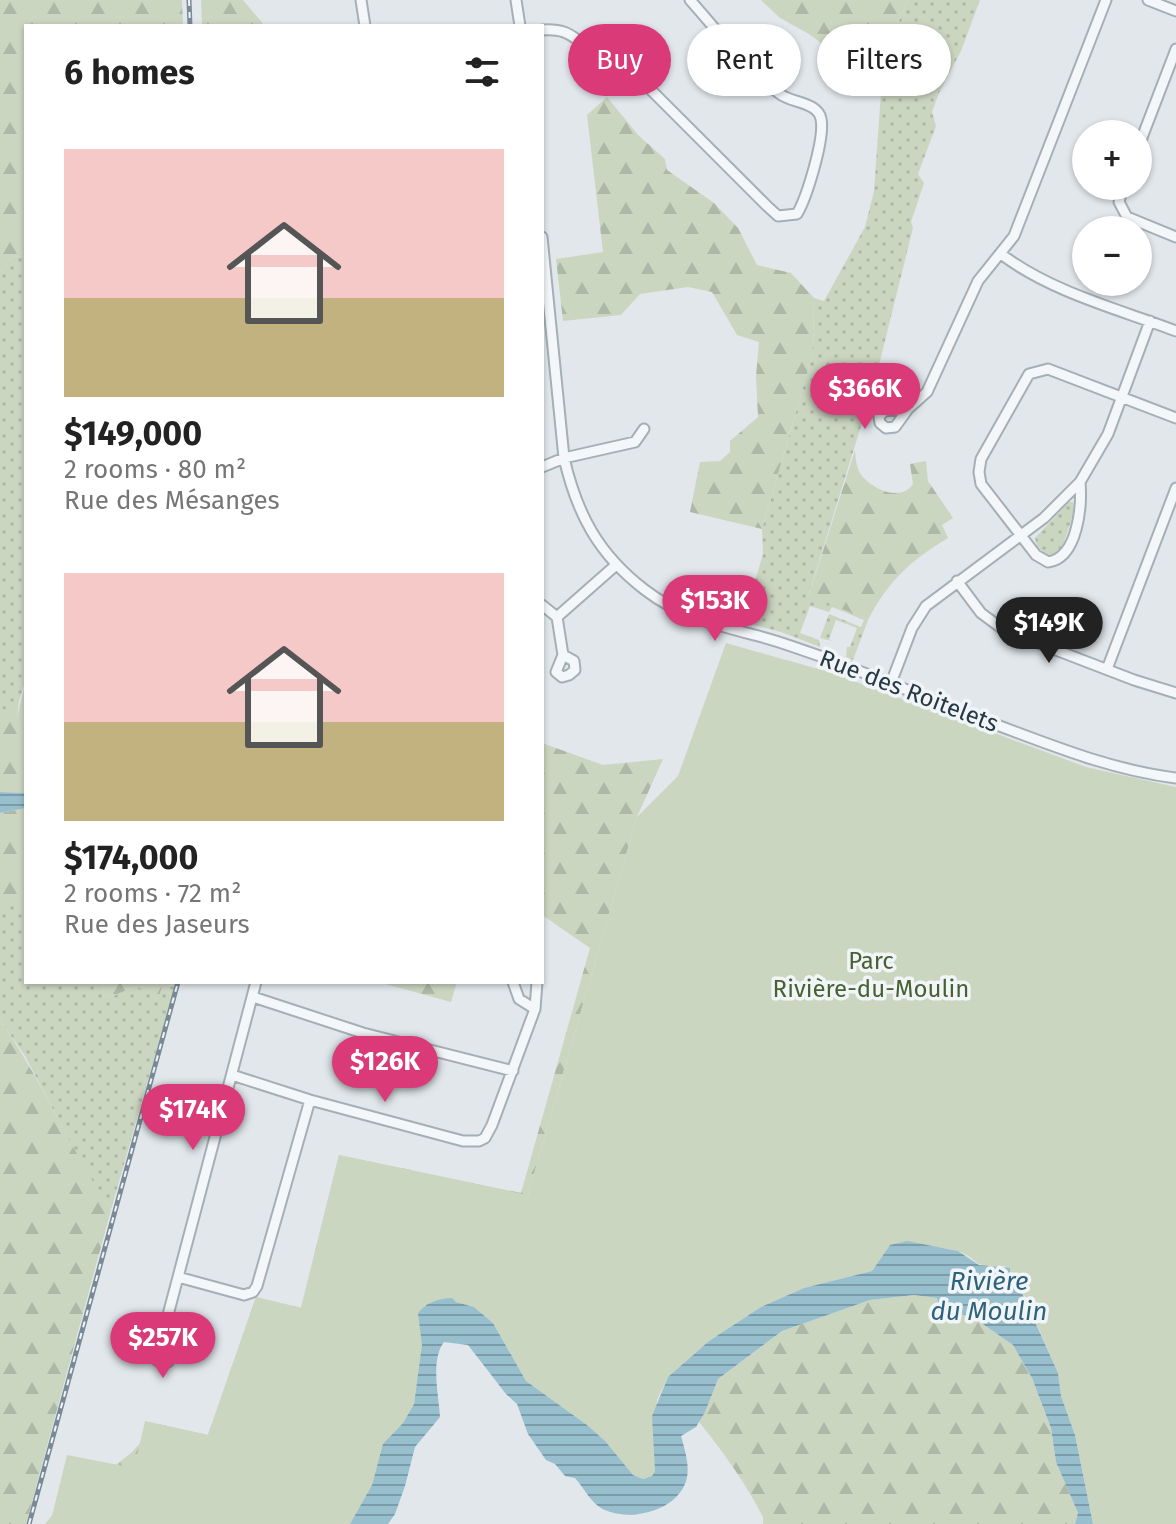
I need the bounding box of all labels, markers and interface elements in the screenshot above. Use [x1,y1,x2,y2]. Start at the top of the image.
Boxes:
chip: Buy [568,24,671,96]
chip: Rent [687,24,801,96]
chip: Filters [817,24,951,96]
icon: filters [460,50,504,94]
text: 6 homes [64,52,195,93]
map controls [1072,120,1152,296]
button: + [1072,120,1152,200]
icon: home [212,201,356,345]
button: − [1072,216,1152,296]
pin: $366K [809,363,921,431]
text: $366K [828,373,902,404]
text: $149,000 [64,413,202,454]
text: 2 rooms · 80 m² [64,454,246,485]
text: Rue des Mésanges [64,485,280,516]
pin: $153K [659,575,771,643]
text: $153K [680,585,750,616]
pin: $149K [993,597,1105,665]
text: $149K [1014,607,1084,638]
icon: home [212,625,356,769]
street label: Rue des Roitelets [816,644,1002,738]
text: $174,000 [64,837,198,878]
text: 2 rooms · 72 m² [64,878,241,909]
text: Rue des Jaseurs [64,909,250,940]
park label: Parc Rivière-du-Moulin [773,947,969,1003]
pin: $126K [329,1036,441,1104]
text: $126K [350,1046,420,1077]
pin: $174K [137,1084,249,1152]
text: $174K [159,1094,227,1125]
water label: Rivière du Moulin [931,1266,1047,1327]
pin: $257K [107,1312,219,1380]
text: $257K [128,1322,198,1353]

